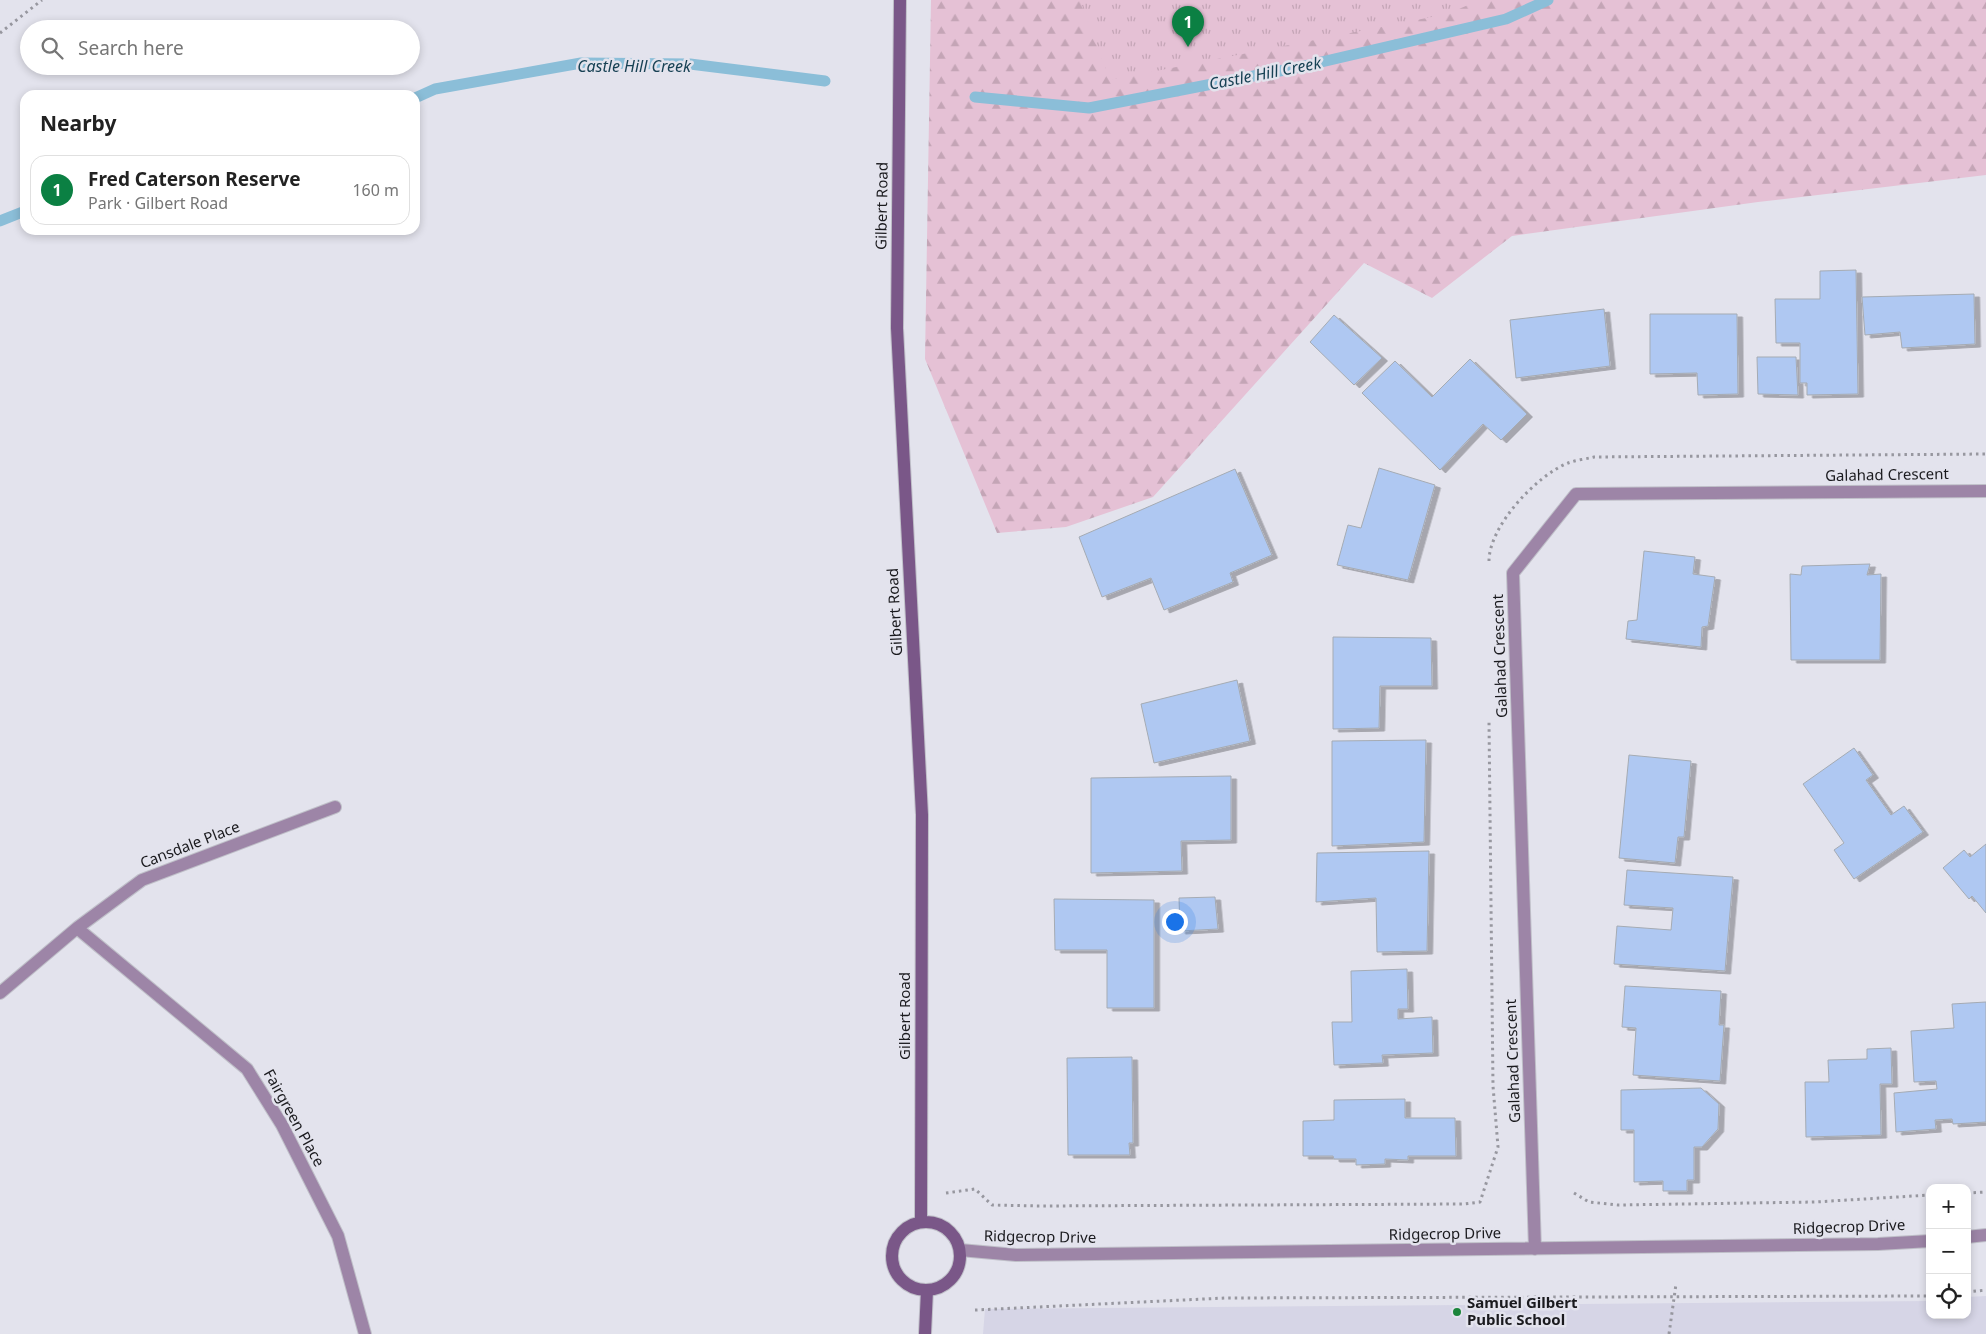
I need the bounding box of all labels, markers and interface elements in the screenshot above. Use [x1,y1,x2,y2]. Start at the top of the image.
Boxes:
pin: 1 [1172,6,1204,47]
search box [20,20,420,75]
icon: search [38,34,66,62]
text: Search here [78,35,184,61]
water label: Castle Hill Creek [1207,51,1324,95]
water label: Castle Hill Creek [577,55,692,77]
text: Nearby [40,109,116,137]
street label: Gilbert Road [870,162,892,250]
text: Fred Caterson Reserve [88,166,301,192]
text: 1 [52,179,62,201]
text: 160 m [352,179,399,201]
text: Park · Gilbert Road [88,192,228,214]
street label: Galahad Crescent [1825,463,1950,485]
street label: Gilbert Road [882,568,906,656]
street label: Galahad Crescent [1487,593,1511,718]
street label: Cansdale Place [137,816,242,872]
your location [1162,909,1188,935]
street label: Gilbert Road [894,972,914,1060]
street label: Galahad Crescent [1500,998,1524,1123]
street label: Fairgreen Place [260,1065,330,1170]
map controls [1926,1184,1971,1319]
button: + [1926,1184,1971,1229]
street label: Ridgecrop Drive [1792,1214,1906,1238]
street label: Ridgecrop Drive [1389,1222,1501,1244]
street label: Ridgecrop Drive [984,1225,1096,1247]
button: − [1926,1229,1971,1274]
button: locate [1926,1274,1971,1319]
place label: Samuel Gilbert Public School [1467,1292,1578,1329]
marker: Samuel Gilbert Public School [1451,1306,1463,1318]

